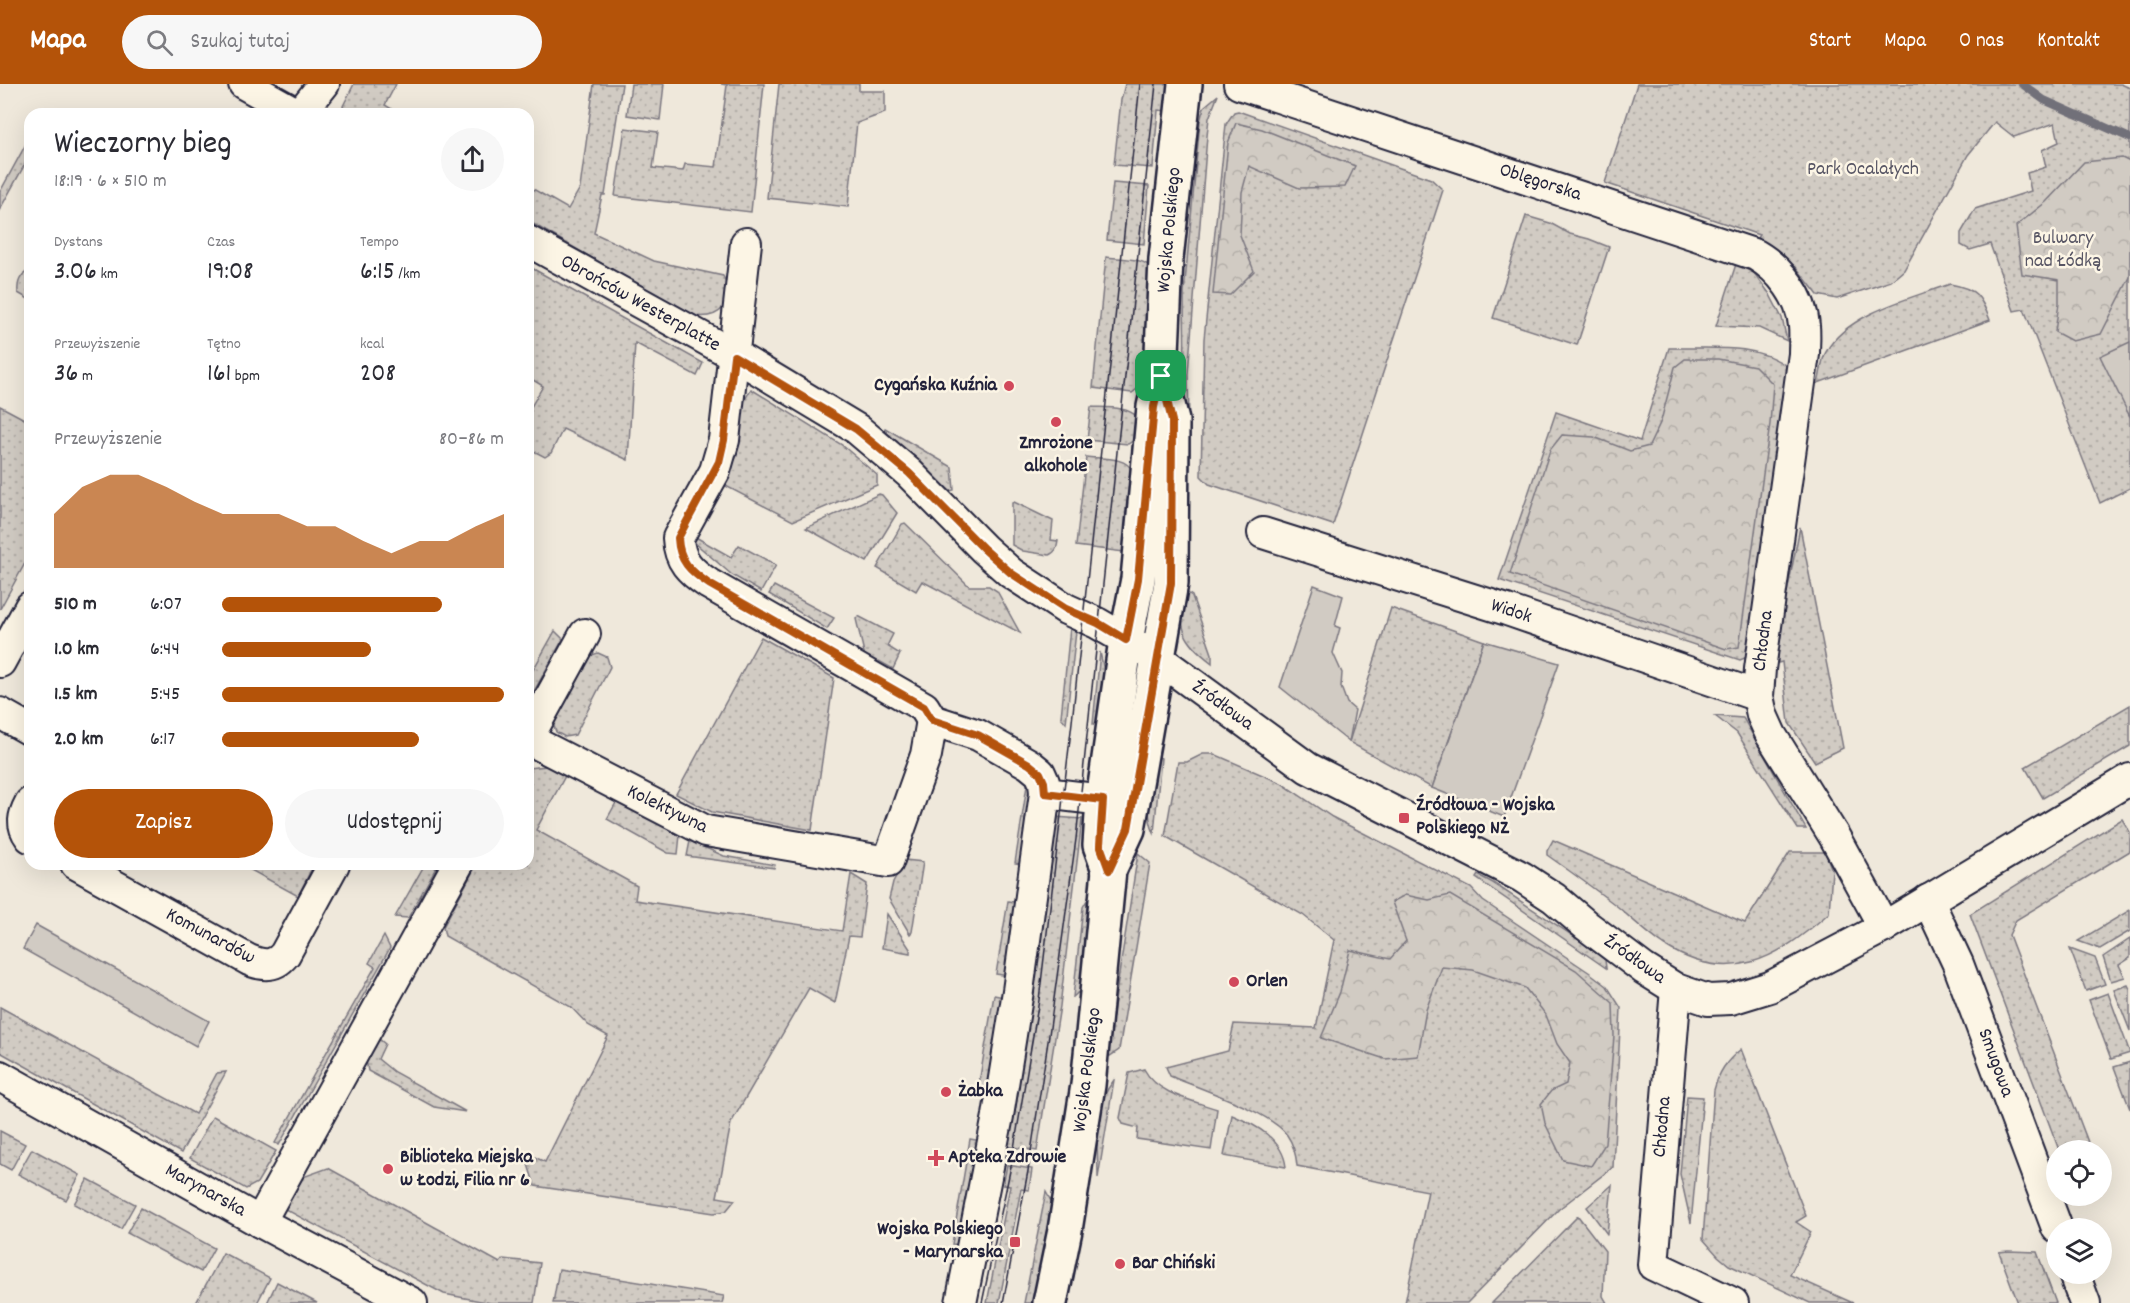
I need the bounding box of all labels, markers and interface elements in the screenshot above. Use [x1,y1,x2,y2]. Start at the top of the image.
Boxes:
search box [122,15,542,69]
text: Mapa [30,22,86,62]
icon: search [143,26,176,59]
text: Szukaj tutaj [191,27,290,58]
text: Start [1809,27,1851,57]
text: Mapa [1884,27,1926,57]
text: O nas [1959,27,2004,57]
text: Kontakt [2037,27,2100,57]
text: Wieczorny bieg [54,122,232,169]
button: share [441,128,504,191]
park label: Park Ocalałych [1807,156,1919,184]
street label: Oblęgorska [1495,157,1585,210]
street label: Wojska Polskiego [1151,166,1189,294]
text: 18:19 · 6 × 510 m [54,168,167,196]
park label: Bulwary nad Łódką [2025,225,2101,276]
text: Dystans [54,231,103,254]
text: Czas [207,231,235,254]
text: Tempo [360,231,399,254]
street label: Obrońców Westerplatte [555,248,725,360]
text: 3.06 [54,254,97,291]
text: 19:08 [207,254,254,291]
text: 6:15 [360,254,395,291]
text: km [97,263,118,286]
text: /km [395,263,421,286]
text: Przewyższenie [54,333,140,356]
text: Tętno [207,333,241,356]
text: kcal [360,333,384,356]
pin [1135,350,1186,401]
text: 36 [54,356,78,393]
text: 161 [207,356,231,393]
text: 208 [360,356,396,393]
icon: arrive [1144,359,1177,392]
text: m [78,365,93,388]
text: bpm [231,365,260,388]
place label: Cygańska Kuźnia [874,372,998,400]
marker: Cygańska Kuźnia [1002,379,1016,393]
marker: Zmrożone alkohole [1049,415,1063,429]
text: Przewyższenie [54,426,162,454]
text: 80–86 m [439,426,504,454]
place label: Zmrożone alkohole [1019,430,1093,481]
text: 510 m [54,591,97,619]
text: 6:07 [150,591,182,619]
street label: Widok [1487,592,1535,632]
street label: Chłodna [1746,608,1782,673]
text: 1.0 km [54,636,99,664]
text: 6:44 [150,636,180,664]
street label: Źródłowa [1185,674,1259,739]
text: 1.5 km [54,681,97,709]
text: 5:45 [150,681,180,709]
text: 2.0 km [54,726,103,754]
text: 6:17 [150,726,175,754]
street label: Kolektywna [622,778,713,842]
button: Zapisz [54,789,273,858]
button: Udostępnij [285,789,504,858]
place label: Źródłowa - Wojska Polskiego NŻ [1416,792,1555,843]
marker: Źródłowa - Wojska Polskiego NŻ [1397,811,1411,825]
street label: Komunardów [160,902,260,972]
street label: Źródłowa [1597,928,1672,992]
place label: Orlen [1246,968,1288,996]
marker: Orlen [1227,975,1241,989]
street label: Wojska Polskiego [1066,1006,1110,1134]
street label: Smugowa [1970,1025,2021,1102]
place label: Żabka [958,1078,1003,1106]
marker: Żabka [939,1085,953,1099]
street label: Chłodna [1646,1095,1680,1159]
map controls [2046,1140,2112,1284]
button: locate [2046,1140,2112,1206]
place label: Biblioteka Miejska w Łodzi, Filia nr 6 [400,1144,533,1195]
place label: Apteka Zdrowie [948,1144,1067,1172]
marker: Apteka Zdrowie [929,1151,943,1165]
street label: Marynarska [159,1157,251,1225]
marker: Biblioteka Miejska w Łodzi, Filia nr 6 [381,1162,395,1176]
place label: Wojska Polskiego - Marynarska [877,1216,1004,1267]
button: layers [2046,1218,2112,1284]
marker: Wojska Polskiego - Marynarska [1008,1235,1022,1249]
place label: Bar Chiński [1132,1250,1215,1278]
marker: Bar Chiński [1113,1257,1127,1271]

